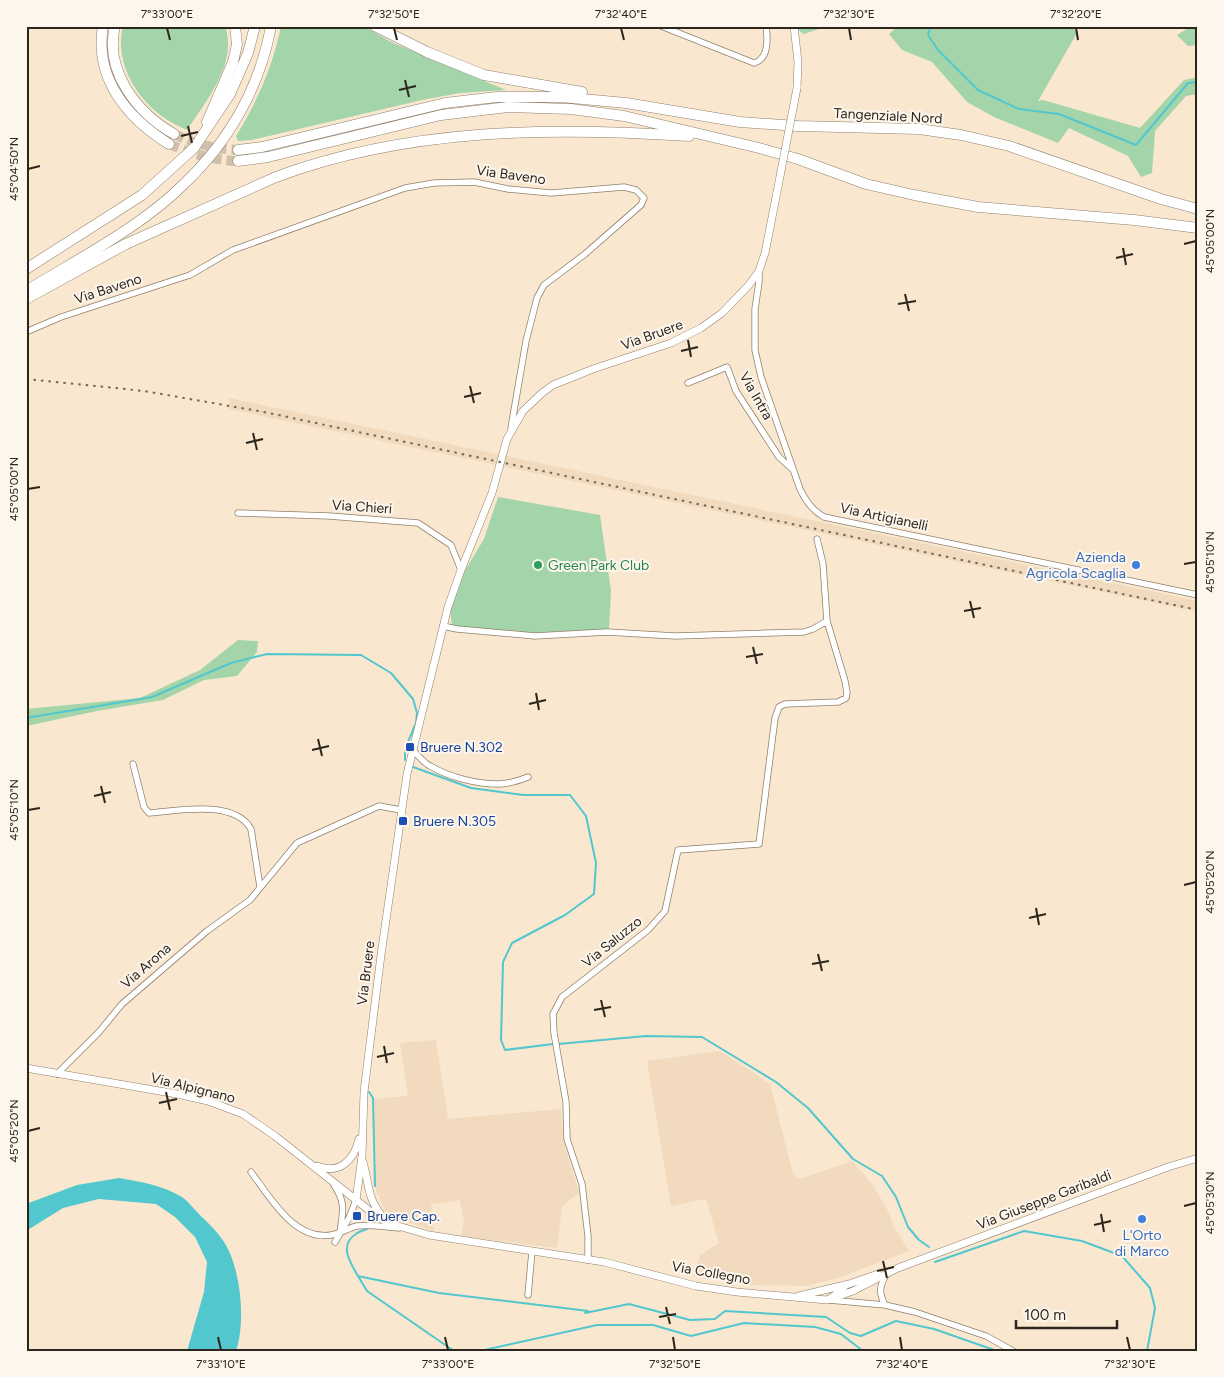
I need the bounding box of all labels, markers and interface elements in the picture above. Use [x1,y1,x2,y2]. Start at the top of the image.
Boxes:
text: 7°33'00"E [141,7,193,21]
text: 7°32'50"E [368,7,420,21]
text: 7°32'40"E [595,7,647,21]
text: 7°32'30"E [823,7,875,21]
text: 7°32'20"E [1050,7,1102,21]
street label: Tangenziale Nord [833,105,943,127]
text: 45°04'50"N [7,137,21,201]
street label: Via Baveno [475,162,547,188]
text: 45°05'00"N [1203,209,1217,273]
street label: Via Baveno [72,270,144,308]
street label: Via Bruere [619,316,686,354]
street label: Via Intra [736,369,776,423]
text: 45°05'00"N [7,457,21,521]
street label: Via Chieri [331,496,393,518]
street label: Via Artigianelli [838,499,930,535]
text: 45°05'10"N [1203,531,1217,593]
place label: Azienda Agricola Scaglia [1026,549,1126,582]
place label: Green Park Club [548,557,649,574]
marker: Green Park Club [532,559,544,571]
marker: Azienda Agricola Scaglia [1130,559,1142,571]
place label: Bruere N.302 [420,739,503,756]
marker: Bruere N.302 [404,741,416,753]
text: 45°05'10"N [7,779,21,841]
place label: Bruere N.305 [413,813,496,830]
marker: Bruere N.305 [397,815,409,827]
text: 45°05'20"N [1203,850,1217,914]
street label: Via Saluzzo [579,913,645,971]
street label: Via Arona [117,940,175,992]
street label: Via Bruere [354,940,378,1006]
street label: Via Alpignano [149,1069,237,1107]
text: 45°05'20"N [7,1099,21,1163]
street label: Via Giuseppe Garibaldi [974,1166,1114,1234]
text: 45°05'30"N [1203,1171,1217,1235]
place label: Bruere Cap. [367,1208,440,1225]
marker: Bruere Cap. [351,1210,363,1222]
marker: L'Orto di Marco [1136,1213,1148,1225]
place label: L'Orto di Marco [1115,1227,1169,1260]
street label: Via Collegno [670,1258,752,1288]
scale bar [1016,1297,1118,1329]
text: 100 m [1024,1306,1066,1324]
text: 7°33'10"E [196,1357,246,1371]
text: 7°33'00"E [422,1357,474,1371]
text: 7°32'50"E [649,1357,701,1371]
text: 7°32'40"E [876,1357,928,1371]
text: 7°32'30"E [1104,1357,1156,1371]

